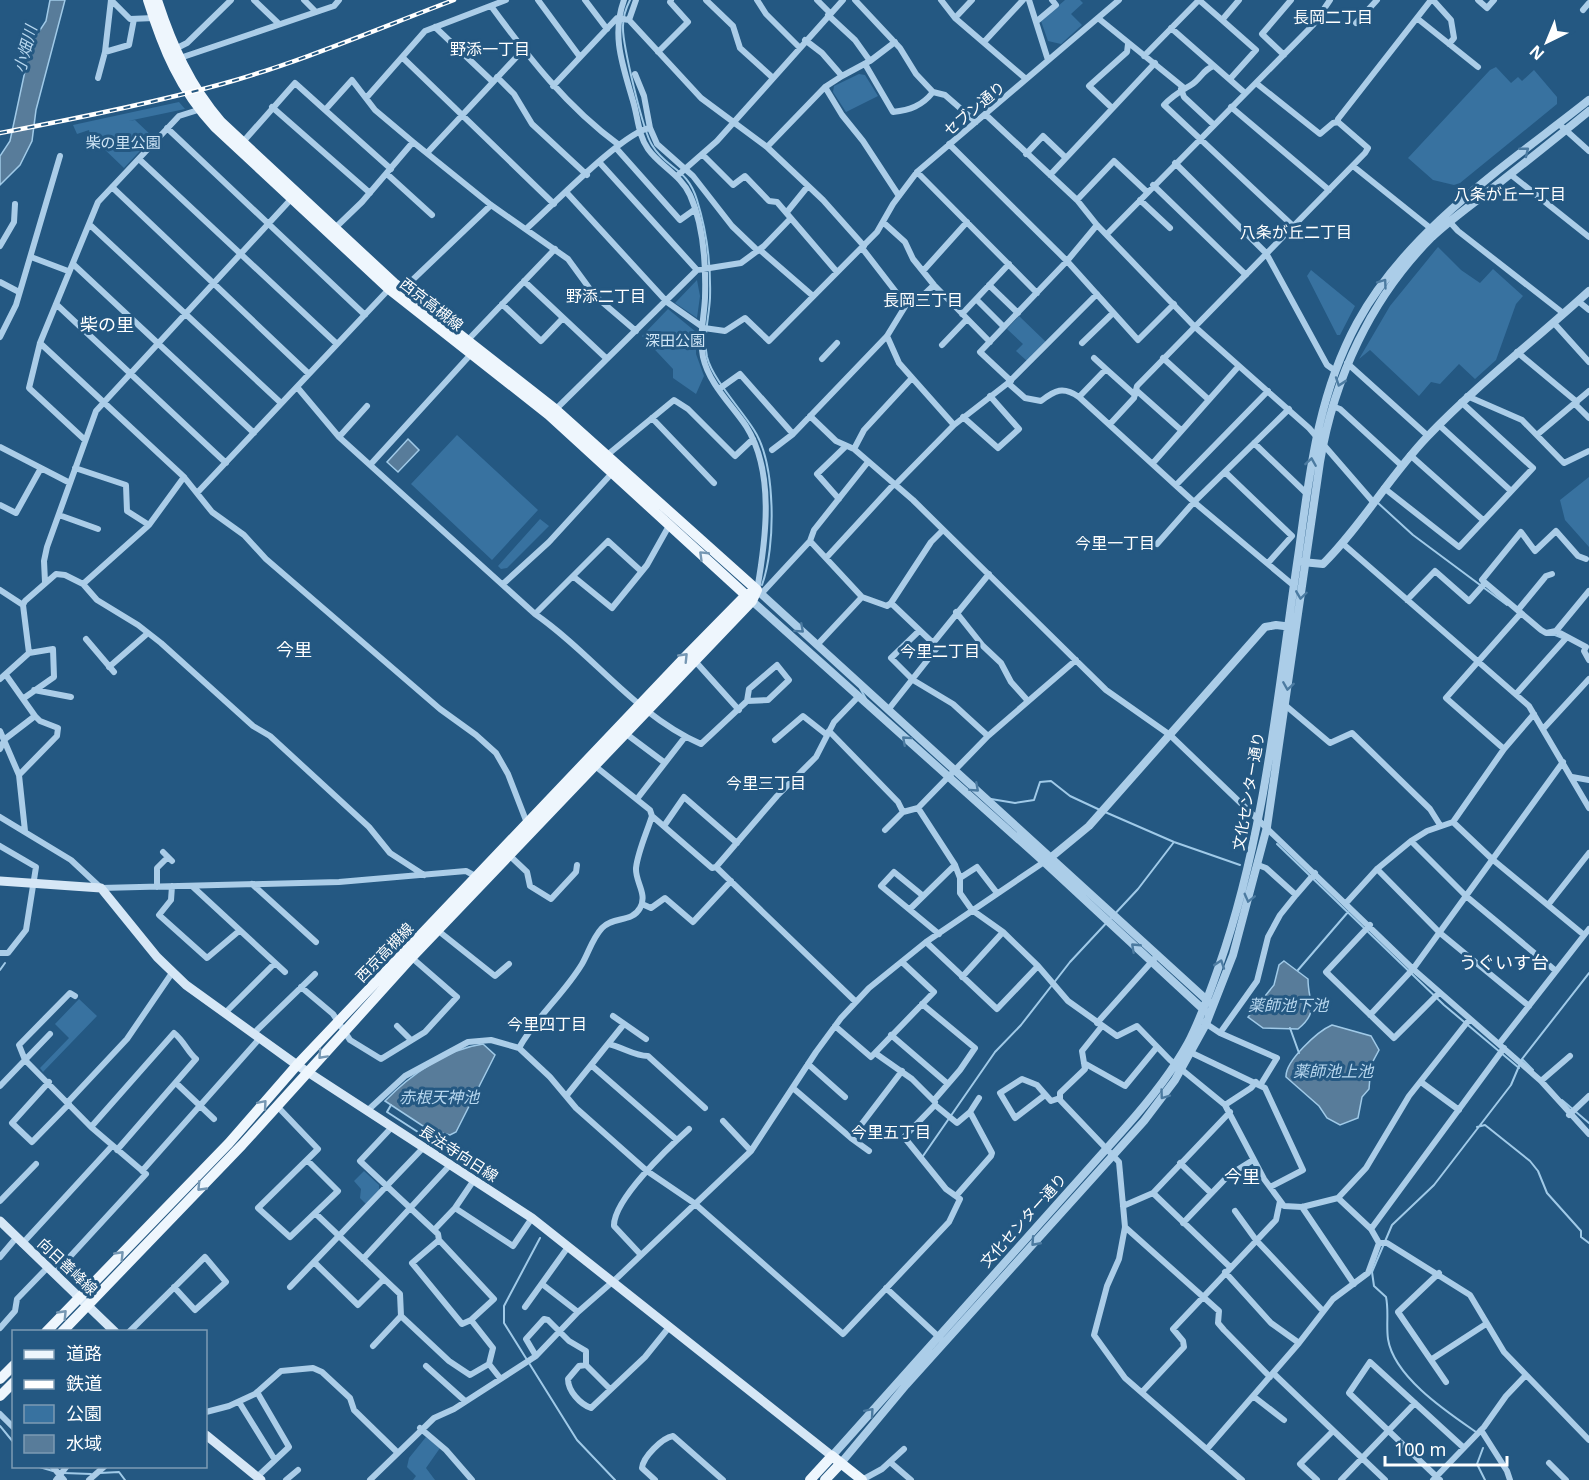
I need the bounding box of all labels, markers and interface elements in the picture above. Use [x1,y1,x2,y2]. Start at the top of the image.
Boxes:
district label: 長岡二丁目 [1293,6,1373,28]
north arrow [1517,12,1577,72]
water label: 小畑川 [8,21,42,75]
district label: 野添一丁目 [450,38,530,60]
text: N [1525,40,1549,65]
street label: セブン通り [939,76,1009,140]
park label: 柴の里公園 [85,132,161,152]
one-way arrow [1518,147,1529,158]
district label: 八条が丘一丁目 [1454,183,1566,205]
district label: 八条が丘二丁目 [1240,221,1352,243]
street label: 西京高槻線 [396,273,468,335]
one-way arrow [1376,279,1387,290]
district label: 野添二丁目 [566,285,646,307]
district label: 長岡三丁目 [883,289,963,311]
district label: 柴の里 [80,312,134,336]
park label: 深田公園 [645,330,705,350]
one-way arrow [1335,376,1347,386]
one-way arrow [1304,457,1316,467]
district label: 今里一丁目 [1075,532,1155,554]
one-way arrow [700,551,710,562]
one-way arrow [1295,591,1307,600]
one-way arrow [793,622,803,633]
district label: 今里 [276,637,312,661]
district label: 今里二丁目 [900,640,980,662]
one-way arrow [677,654,688,665]
one-way arrow [1282,681,1294,691]
street label: 文化センター通り [1228,730,1268,852]
one-way arrow [902,736,913,747]
district label: 今里三丁目 [726,772,806,794]
one-way arrow [969,781,979,792]
one-way arrow [1244,893,1257,903]
street label: 西京高槻線 [351,918,417,986]
one-way arrow [1132,943,1142,954]
district label: うぐいす台 [1459,950,1549,974]
one-way arrow [1212,959,1225,970]
water label: 薬師池下池 [1248,994,1330,1016]
district label: 今里四丁目 [507,1013,587,1035]
one-way arrow [318,1048,329,1058]
water label: 薬師池上池 [1293,1060,1375,1082]
water label: 赤根天神池 [399,1086,481,1108]
one-way arrow [1160,1089,1171,1100]
one-way arrow [256,1100,267,1111]
street label: 長法寺向日線 [416,1120,502,1186]
district label: 今里五丁目 [851,1121,931,1143]
district label: 今里 [1224,1164,1260,1188]
street label: 文化センター通り [975,1169,1071,1271]
one-way arrow [198,1180,209,1191]
street label: 向日善峰線 [34,1233,102,1299]
one-way arrow [1032,1235,1043,1246]
one-way arrow [113,1252,124,1263]
one-way arrow [56,1311,67,1321]
legend [12,1330,207,1468]
text: 道路 [66,1341,102,1365]
text: 鉄道 [66,1371,102,1395]
text: 公園 [66,1401,102,1425]
one-way arrow [863,1408,874,1419]
scale bar [1385,1429,1506,1467]
text: 水域 [66,1431,102,1455]
text: 100 m [1394,1437,1446,1461]

